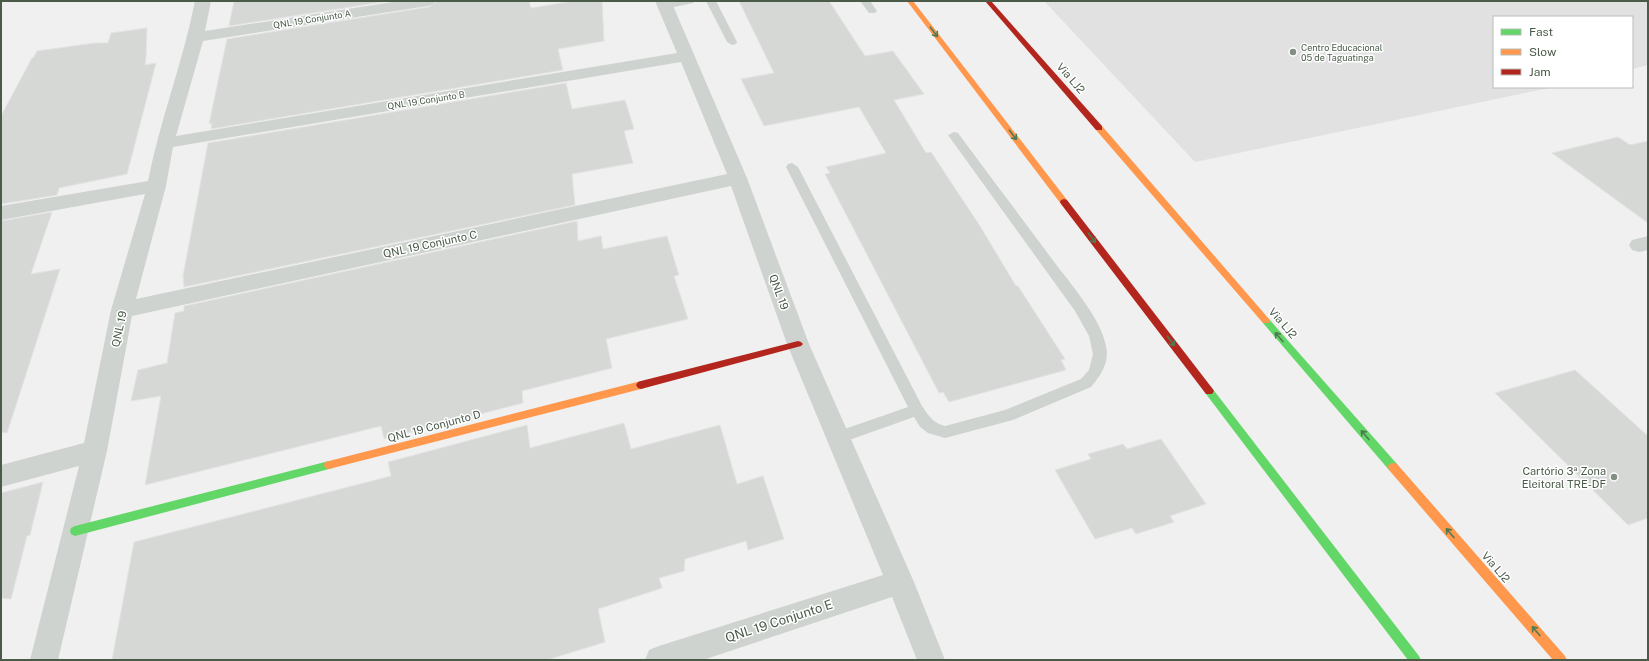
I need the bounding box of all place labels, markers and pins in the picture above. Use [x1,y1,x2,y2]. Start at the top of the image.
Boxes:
place label: Centro Educacional 05 de Taguatinga [1301,42,1383,63]
marker: Centro Educacional 05 de Taguatinga [1288,47,1298,57]
place label: Cartório 3ª Zona Eleitoral TRE-DF [1522,465,1606,490]
marker: Cartório 3ª Zona Eleitoral TRE-DF [1609,472,1619,482]

